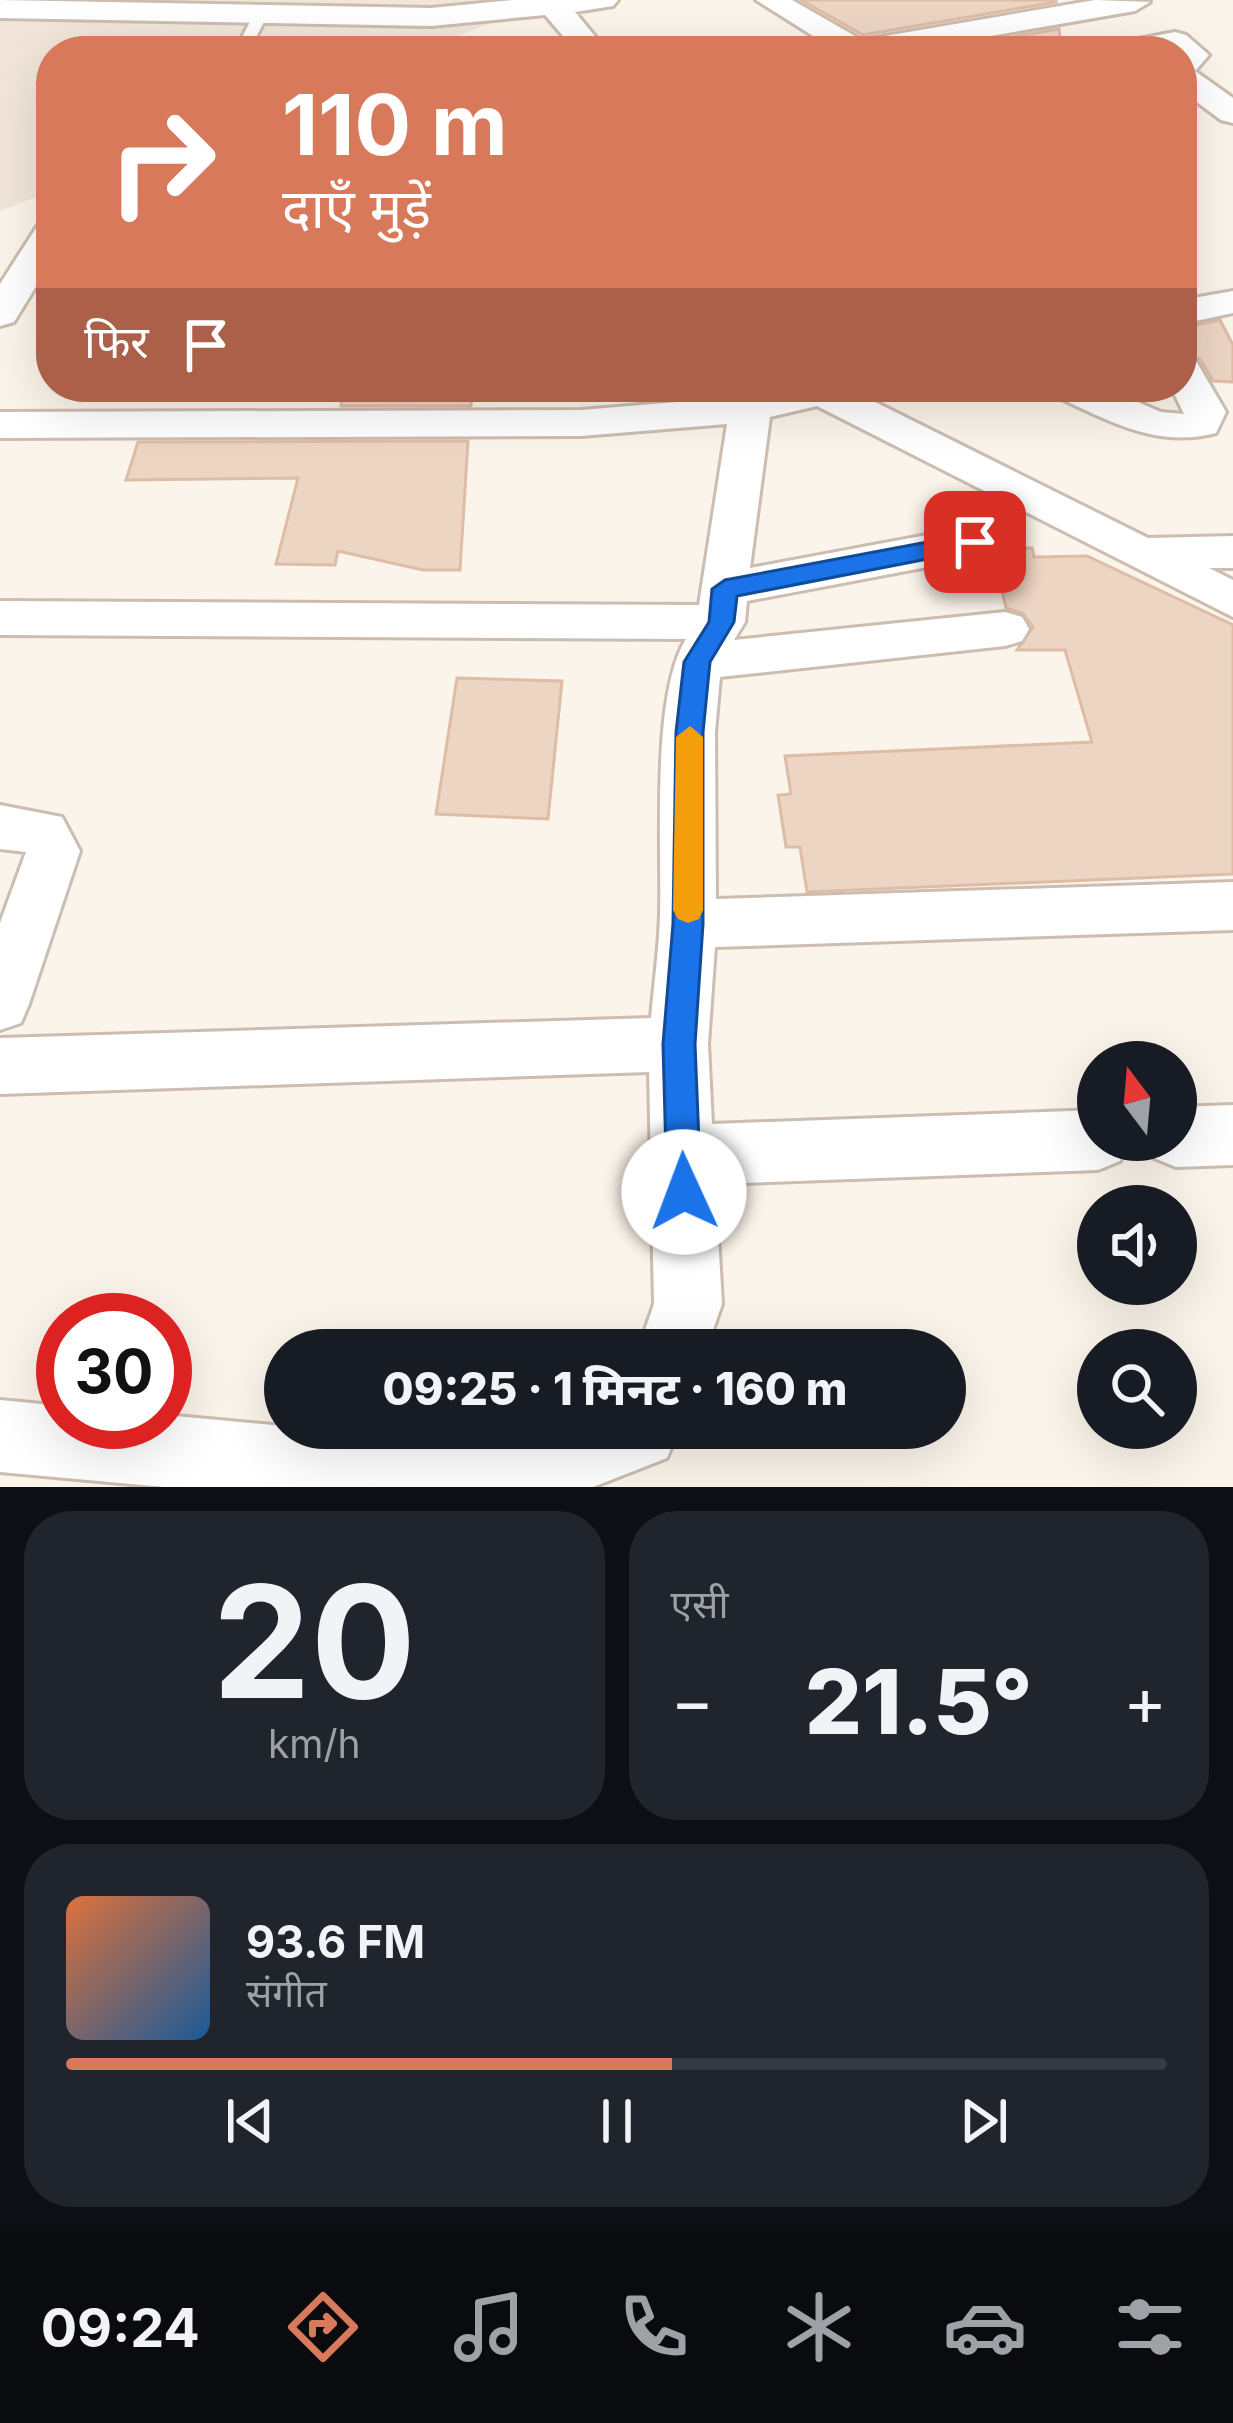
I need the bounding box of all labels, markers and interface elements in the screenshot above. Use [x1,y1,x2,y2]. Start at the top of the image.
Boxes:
text: 110 m [282,74,508,175]
icon: right [84,84,240,240]
text: दाएँ मुड़ें [282,176,431,241]
icon: arrive [173,312,239,378]
text: फिर [84,314,149,369]
pin [924,491,1026,593]
icon: arrive [942,509,1008,575]
north arrow [1077,1041,1197,1161]
map controls [1077,1041,1197,1449]
position arrow [621,1129,747,1255]
button: sound [1077,1185,1197,1305]
speed limit sign: 30 [36,1293,192,1449]
button: search [1077,1329,1197,1449]
text: 09:25 · 1 मिनट · 160 m [383,1361,847,1416]
text: 20 [213,1547,416,1736]
text: एसी [671,1580,729,1627]
text: 21.5° [805,1647,1033,1756]
text: − [671,1661,714,1741]
text: + [1123,1661,1167,1741]
text: km/h [268,1720,361,1767]
text: 93.6 FM [246,1914,425,1969]
text: संगीत [246,1969,327,2016]
icon: previous [217,2088,283,2154]
icon: pause [584,2088,650,2154]
icon: next [951,2088,1017,2154]
icon: directions [281,2285,365,2369]
icon: music [447,2285,531,2369]
icon: phone [612,2285,696,2369]
icon: climate [777,2285,861,2369]
icon: car [943,2285,1027,2369]
icon: filters [1108,2285,1192,2369]
text: 09:24 [41,2295,200,2360]

